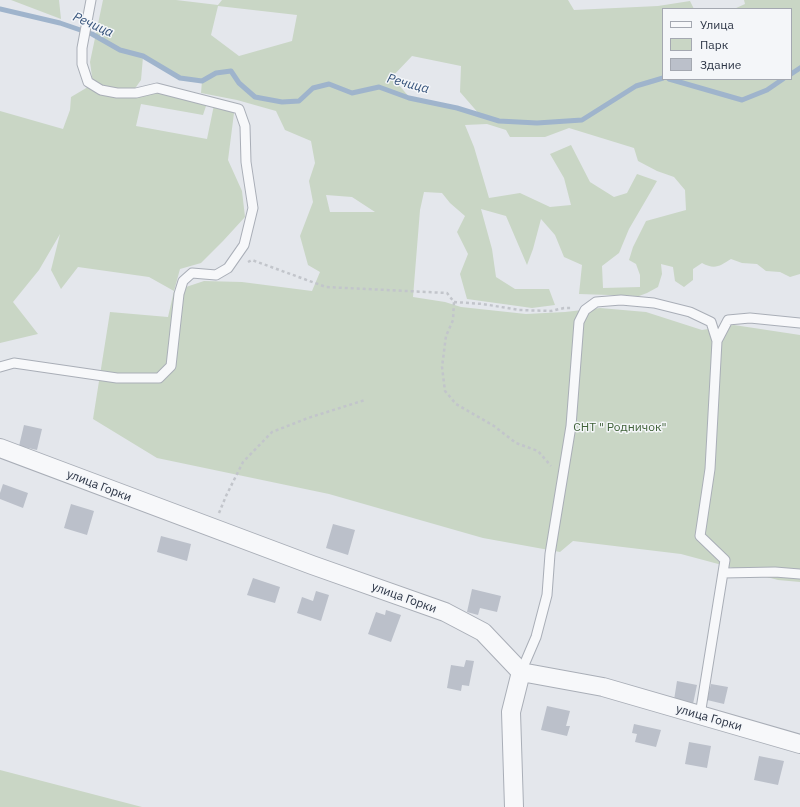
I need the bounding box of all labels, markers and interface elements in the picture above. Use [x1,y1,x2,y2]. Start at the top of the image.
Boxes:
legend [662,8,792,80]
water label: Речица [70,9,116,41]
text: Улица [700,17,734,32]
text: Парк [700,37,728,52]
text: Здание [700,57,741,72]
water label: Речица [385,71,431,97]
park label: СНТ " Родничок" [573,421,667,435]
street label: улица Горки [65,467,133,505]
street label: улица Горки [369,580,439,616]
street label: улица Горки [674,702,744,734]

